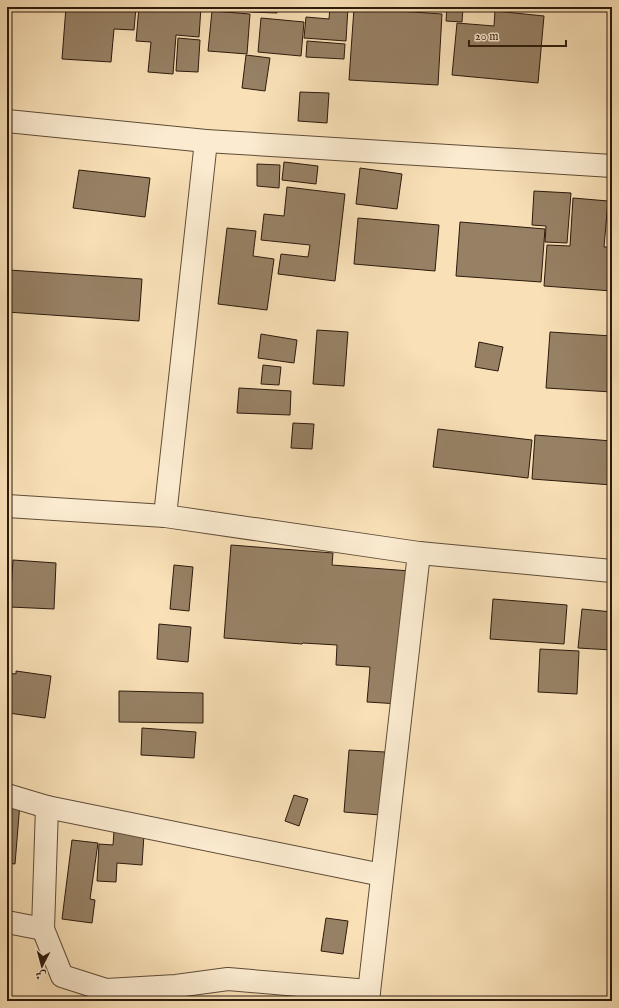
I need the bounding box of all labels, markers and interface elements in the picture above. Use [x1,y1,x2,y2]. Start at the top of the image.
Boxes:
scale bar [469,22,566,48]
text: 20 m [475,29,498,44]
north arrow [22,946,62,986]
text: ش [35,967,47,982]

